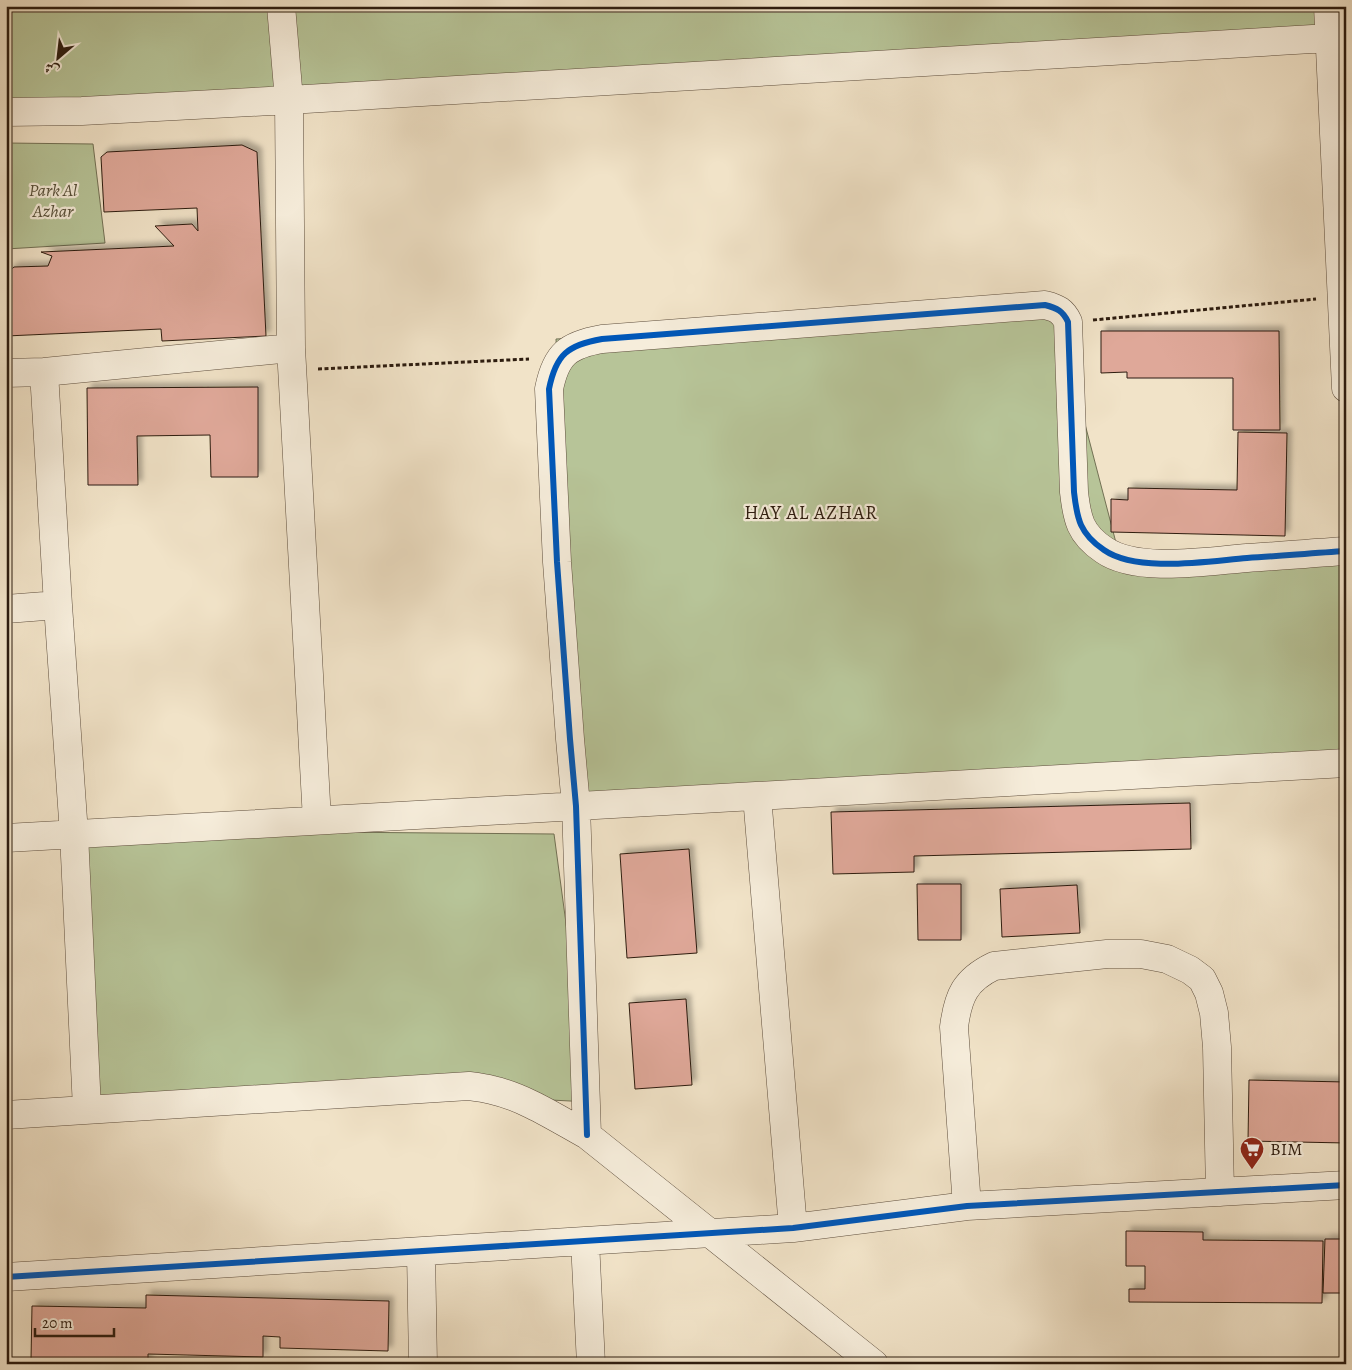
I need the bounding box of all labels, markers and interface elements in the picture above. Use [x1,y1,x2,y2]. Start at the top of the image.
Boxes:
north arrow [32,32,82,82]
text: ش [41,57,63,81]
park label: Park Al Azhar [29,178,78,223]
district label: HAY AL AZHAR [744,500,878,526]
supermarket icon: BIM [1239,1136,1265,1170]
place label: BIM [1270,1137,1303,1161]
scale bar [35,1305,114,1337]
text: 20 m [42,1313,73,1333]

